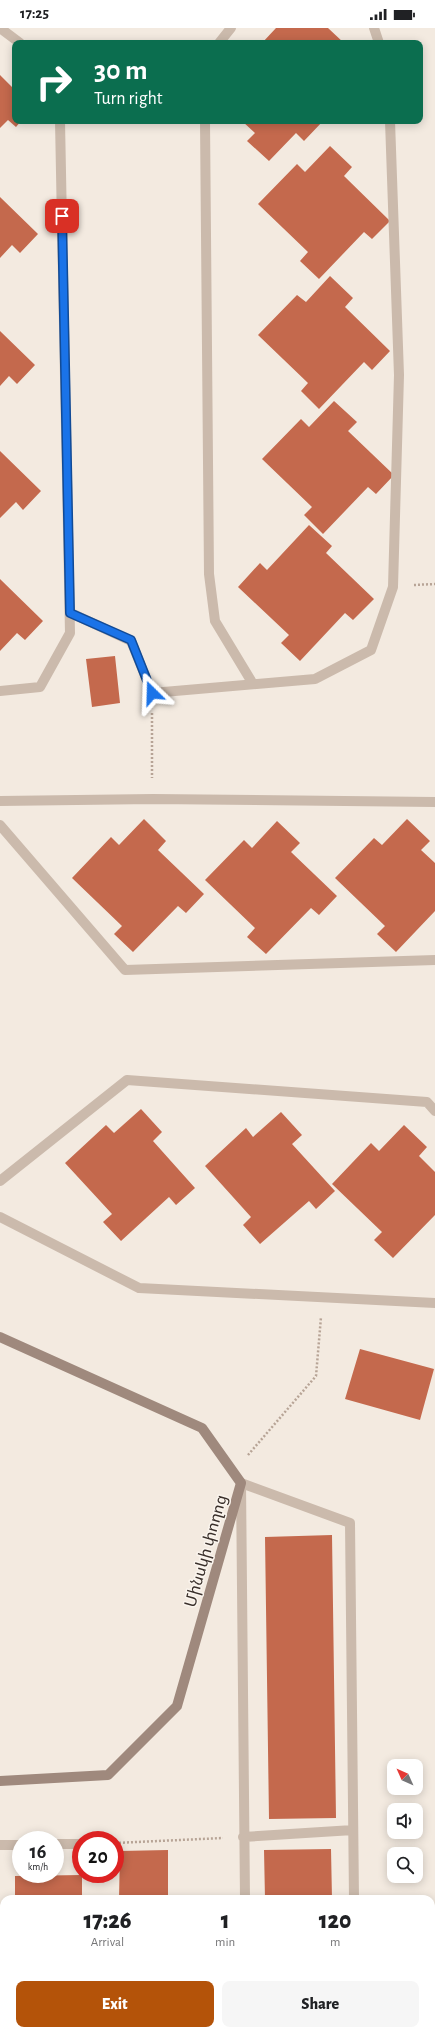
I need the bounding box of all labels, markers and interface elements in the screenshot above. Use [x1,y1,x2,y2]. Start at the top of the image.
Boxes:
text: 17:25 [20,6,49,21]
icon: right [28,56,80,108]
text: 30 m [94,57,147,85]
text: Turn right [94,90,163,108]
pin [45,199,79,233]
icon: arrive [51,205,73,227]
position arrow [131,672,173,714]
street label: Մինսկի փողոց [182,1493,231,1609]
north arrow [387,1759,423,1795]
map controls [387,1759,423,1883]
button: sound [387,1803,423,1839]
speed limit sign: 20 [72,1831,124,1883]
text: 16 [30,1842,46,1862]
button: search [387,1847,423,1883]
text: km/h [28,1862,48,1872]
text: 17:26 [83,1909,132,1933]
text: 1 [221,1909,230,1933]
text: 120 [319,1909,352,1933]
text: Arrival [91,1936,124,1949]
text: min [215,1936,235,1949]
text: m [330,1936,340,1949]
button: Exit [16,1981,214,2027]
button: Share [222,1981,419,2027]

